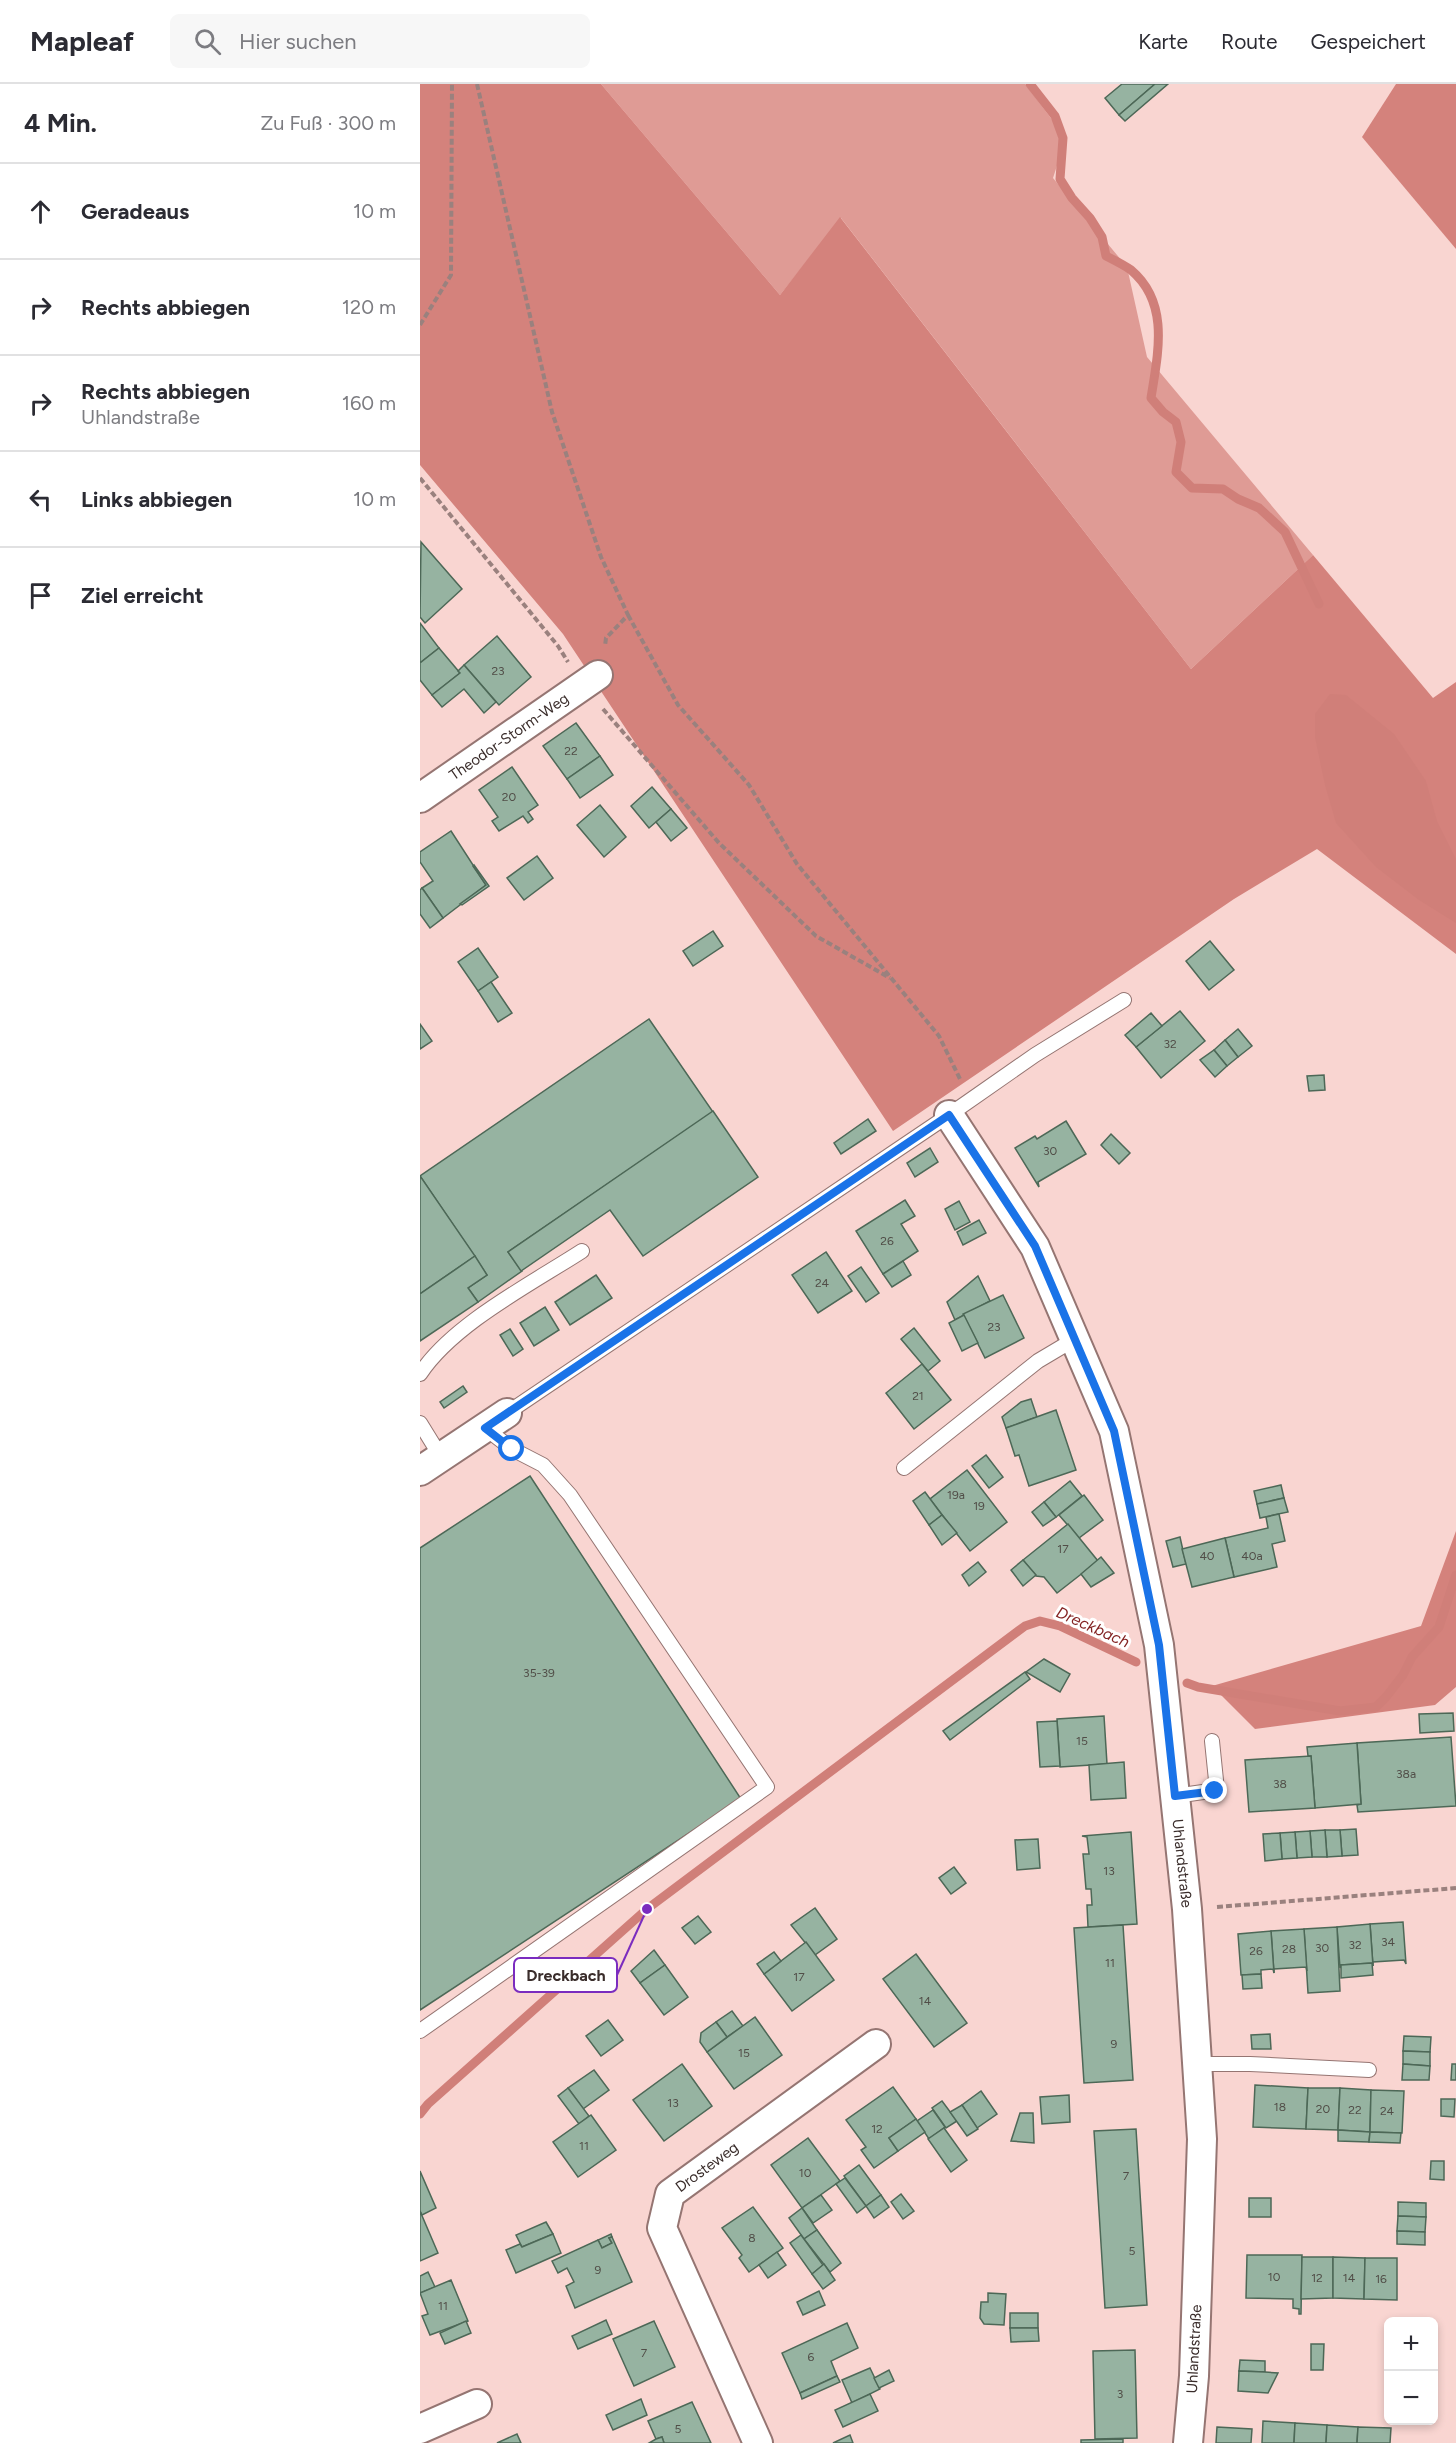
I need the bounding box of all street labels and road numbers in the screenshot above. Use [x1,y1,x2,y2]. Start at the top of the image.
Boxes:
street label: Theodor-Storm-Weg [446,689,572,784]
street label: Uhlandstraße [1169,1818,1196,1909]
street label: Drosteweg [672,2138,742,2196]
street label: Uhlandstraße [1183,2304,1205,2394]

